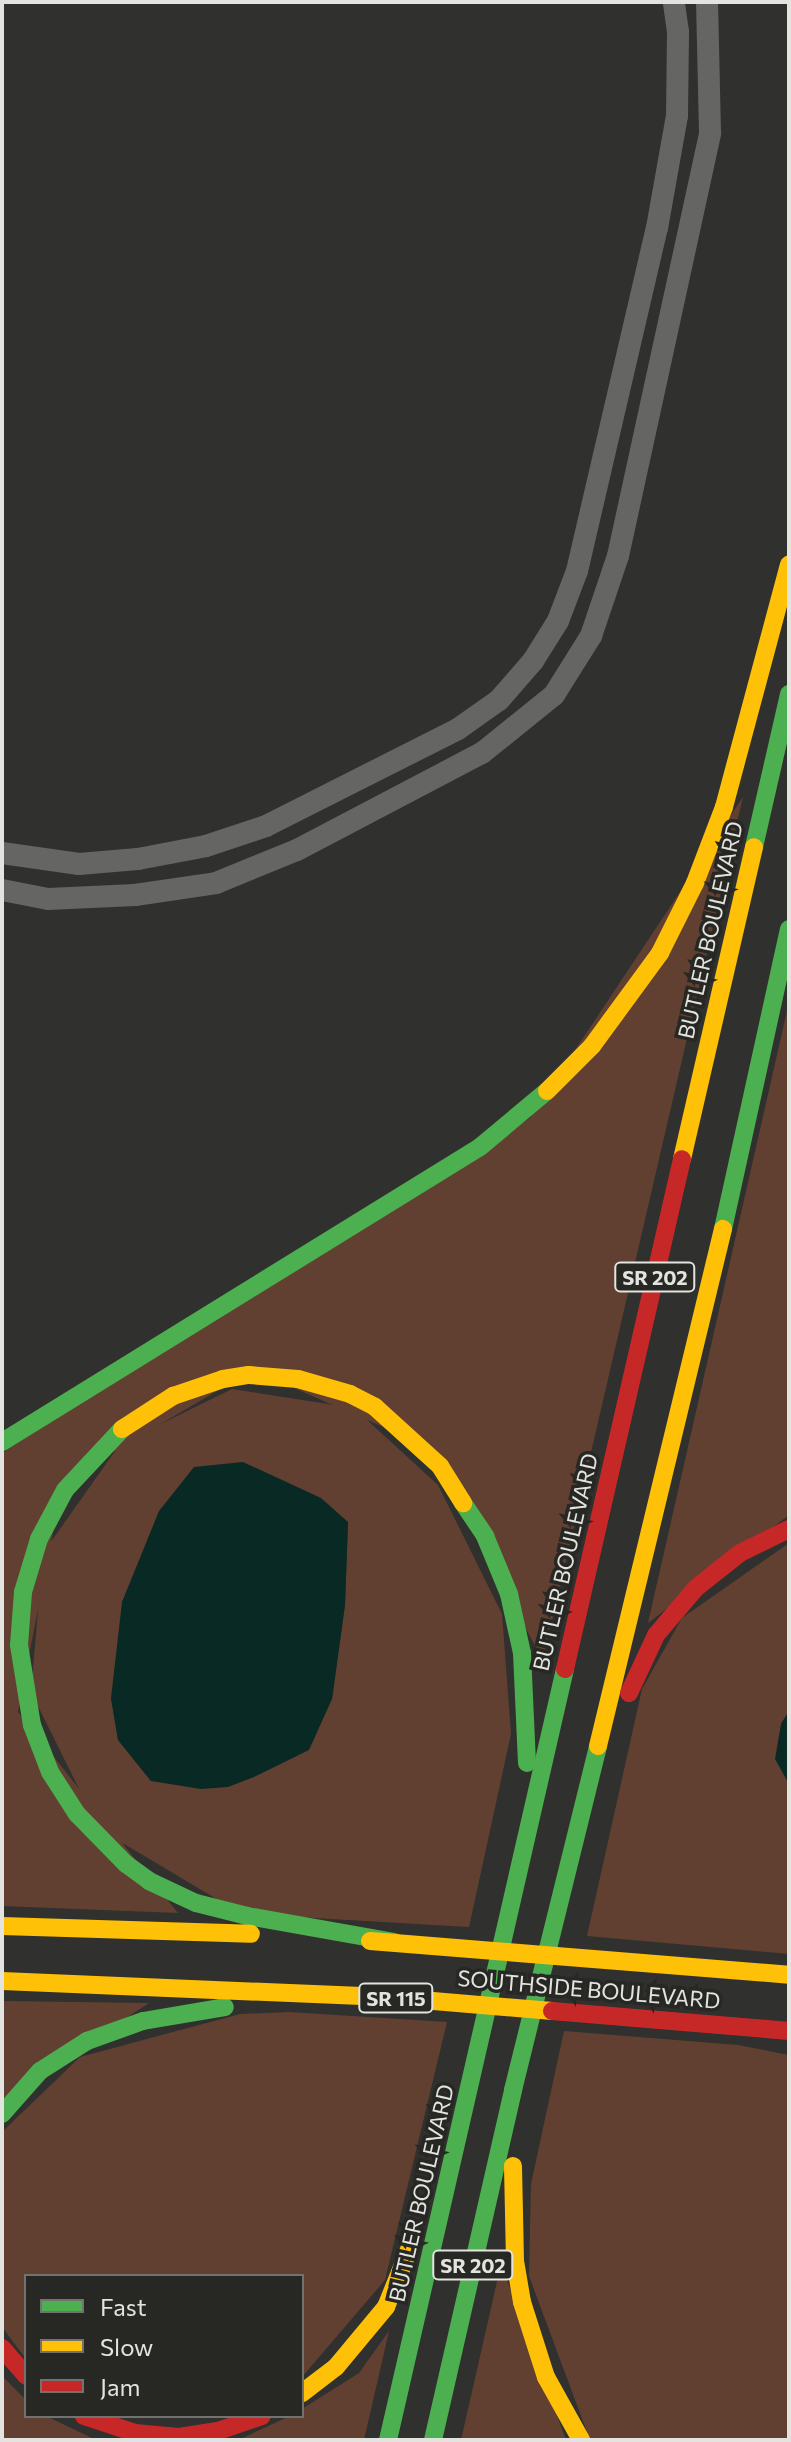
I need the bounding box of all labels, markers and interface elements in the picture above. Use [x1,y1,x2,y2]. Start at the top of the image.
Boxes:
street label: BUTLER BOULEVARD [672,819,748,1041]
road number: SR 202 [613,1261,697,1293]
street label: BUTLER BOULEVARD [527,1451,603,1673]
street label: SOUTHSIDE BOULEVARD [457,1964,721,2014]
road number: SR 115 [358,1982,434,2014]
street label: BUTLER BOULEVARD [383,2082,459,2304]
road number: SR 202 [431,2249,515,2281]
legend [24,2274,304,2418]
text: Fast [100,2292,147,2321]
text: Slow [100,2332,153,2361]
text: Jam [100,2372,140,2401]

